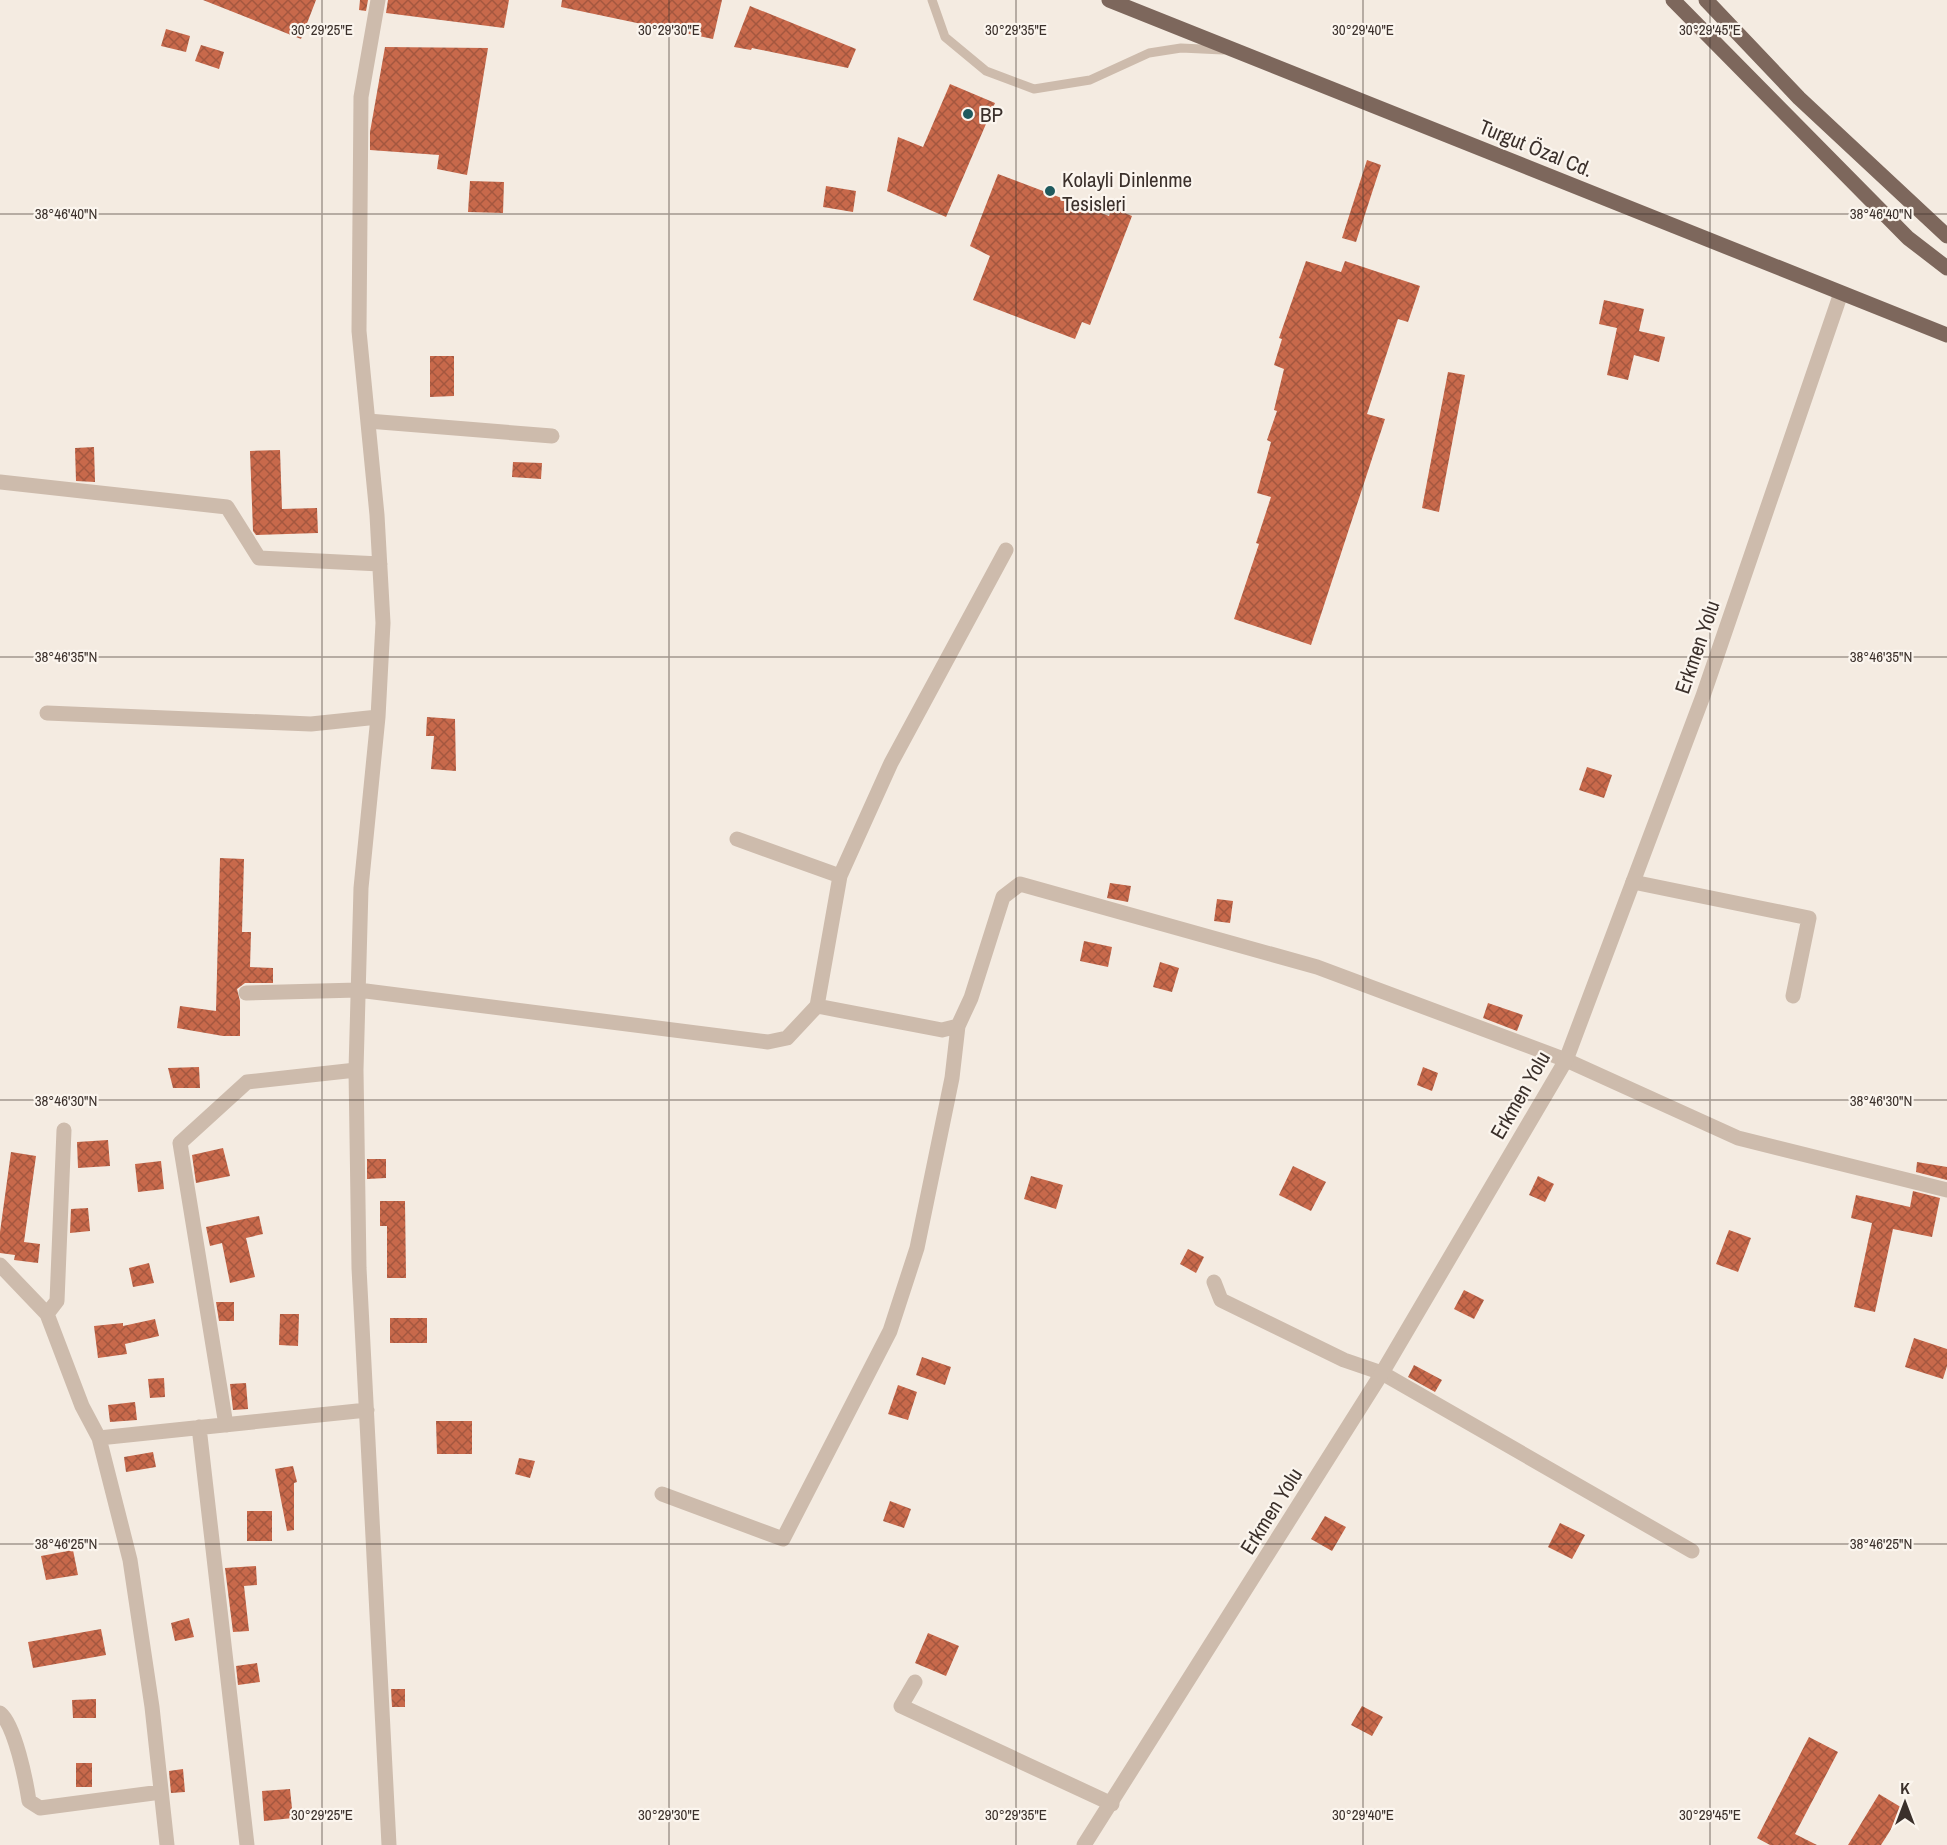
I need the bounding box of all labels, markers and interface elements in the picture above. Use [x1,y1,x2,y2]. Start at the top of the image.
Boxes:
text: 30°29'25"E [291,19,353,40]
text: 30°29'30"E [638,19,700,40]
text: 30°29'35"E [985,19,1047,40]
text: 30°29'40"E [1332,19,1394,40]
text: 30°29'45"E [1679,19,1741,40]
place label: BP [980,100,1003,129]
marker: BP [961,107,975,121]
street label: Turgut Özal Cd. [1475,112,1597,184]
place label: Kolayli Dinlenme Tesisleri [1062,165,1192,218]
marker: Kolayli Dinlenme Tesisleri [1043,184,1057,198]
text: 38°46'40"N [35,203,97,224]
text: 38°46'40"N [1850,203,1912,224]
street label: Erkmen Yolu [1668,596,1726,698]
text: 38°46'35"N [35,646,97,667]
text: 38°46'35"N [1850,646,1912,667]
street label: Erkmen Yolu [1483,1046,1557,1144]
text: 38°46'30"N [35,1090,97,1111]
text: 38°46'30"N [1850,1090,1912,1111]
street label: Erkmen Yolu [1233,1462,1309,1560]
text: 38°46'25"N [35,1533,97,1554]
text: 38°46'25"N [1850,1533,1912,1554]
north arrow [1875,1773,1935,1833]
text: K [1900,1777,1910,1799]
text: 30°29'25"E [291,1804,353,1825]
text: 30°29'30"E [638,1804,700,1825]
text: 30°29'35"E [985,1804,1047,1825]
text: 30°29'40"E [1332,1804,1394,1825]
text: 30°29'45"E [1679,1804,1741,1825]

